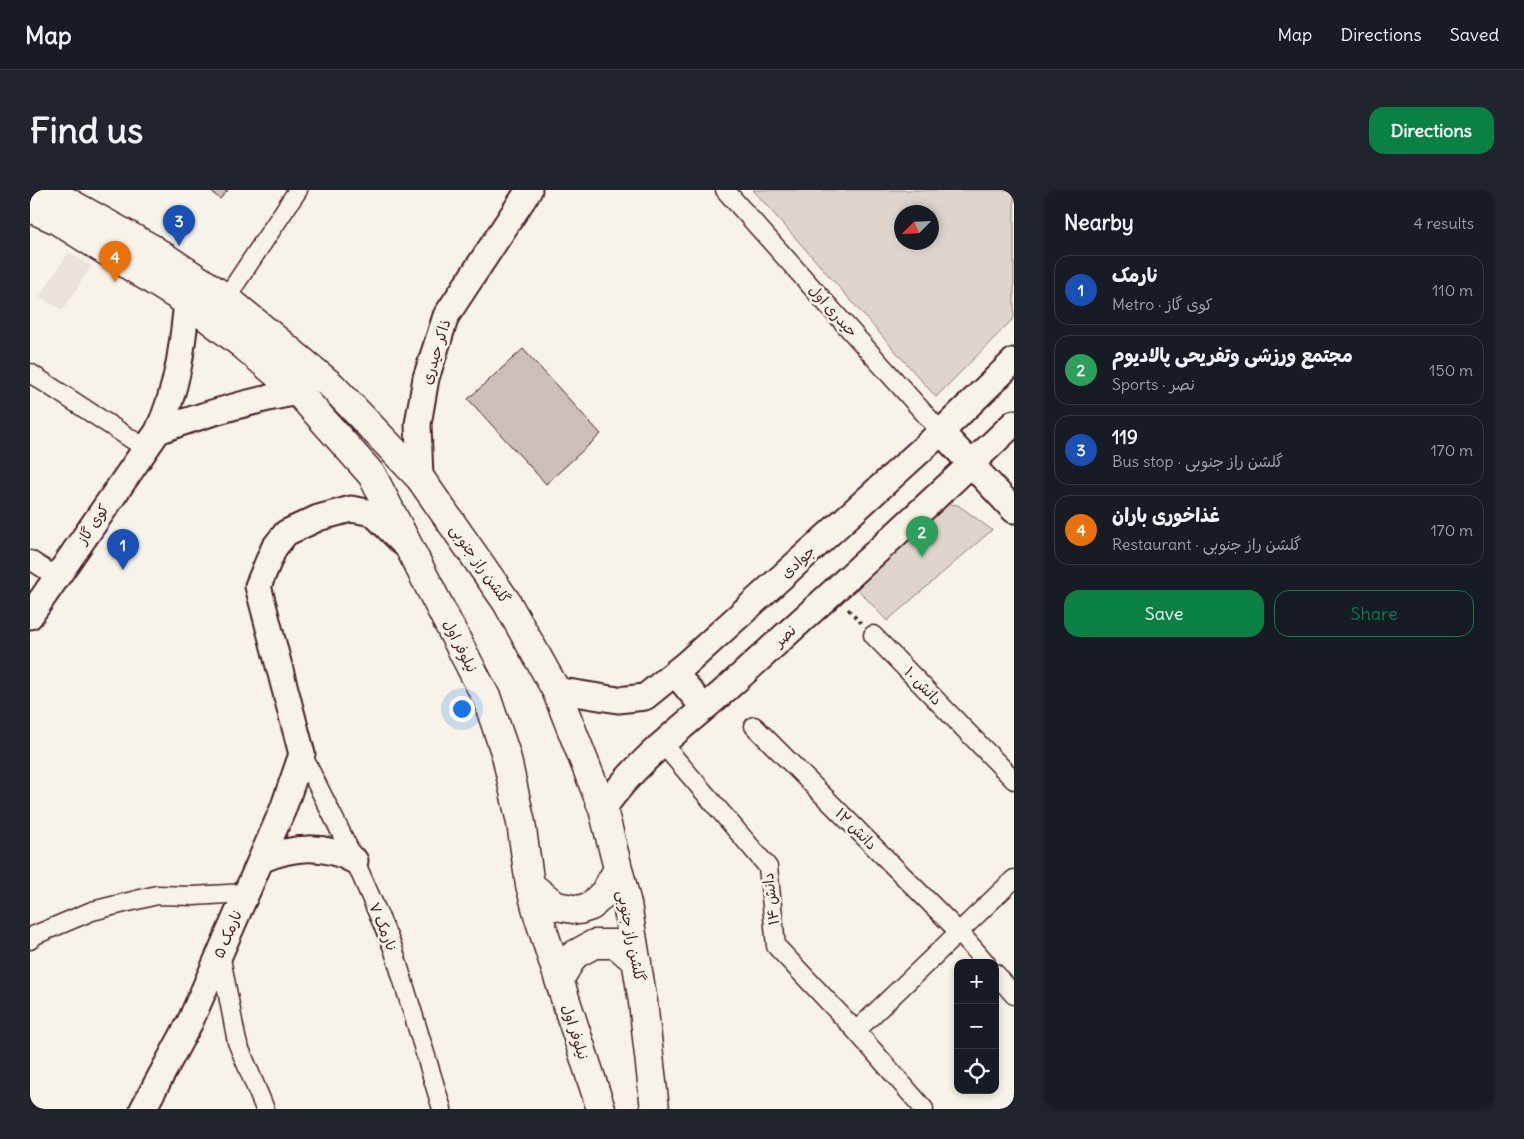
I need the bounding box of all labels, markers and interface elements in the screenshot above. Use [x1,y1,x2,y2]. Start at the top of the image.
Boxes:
text: Map [25,20,72,50]
text: Map [1277,23,1312,46]
text: Directions [1340,23,1422,46]
text: Saved [1450,23,1499,46]
button: Directions [1369,107,1494,154]
text: Find us [30,108,143,152]
pin: 3 [163,205,195,246]
north arrow [894,205,939,250]
text: Nearby [1064,209,1134,236]
text: 4 results [1413,213,1474,233]
pin: 4 [99,241,131,282]
text: نارمک [1112,263,1159,287]
street label: حیدری اول [805,280,862,341]
text: 1 [1078,280,1084,300]
text: 110 m [1432,280,1473,300]
text: Metro · کوی گاز [1112,294,1213,314]
street label: ذاکر حیدری [417,317,454,387]
text: مجتمع ورزشی وتفریحی پالادیوم [1112,343,1353,367]
text: 2 [1077,360,1085,380]
text: 150 m [1429,360,1473,380]
text: Sports · نصر [1112,374,1195,394]
text: 119 [1112,425,1138,449]
text: 3 [1076,440,1086,460]
text: 170 m [1430,440,1473,460]
text: Bus stop · گلشن راز جنوبی [1112,451,1283,471]
street label: کوی گاز [72,500,113,548]
text: غذاخوری باران [1112,503,1220,527]
pin: 2 [906,516,938,557]
street label: گلشن راز جنوبی [445,520,515,608]
text: 4 [1076,520,1086,540]
text: 170 m [1430,520,1473,540]
pin: 1 [107,529,139,570]
text: Restaurant · گلشن راز جنوبی [1112,534,1301,554]
street label: جوادی [777,541,819,582]
button: Save [1064,590,1264,637]
button: Share [1274,590,1474,637]
street label: نیلوفر اول [438,616,482,676]
street label: نصر [768,621,800,652]
street label: دانش ۱۰ [900,662,946,709]
your location [449,696,475,722]
street label: دانش ۱۲ [831,804,881,854]
street label: دانش ۱۴ [758,872,783,926]
street label: گلشن راز جنوبی [612,889,650,983]
street label: نارمک ۷ [365,899,402,954]
street label: نارمک ۵ [209,906,246,961]
map controls [954,959,999,1094]
button: + [954,959,999,1004]
street label: نیلوفر اول [557,1002,593,1062]
button: − [954,1004,999,1049]
button: locate [954,1049,999,1094]

